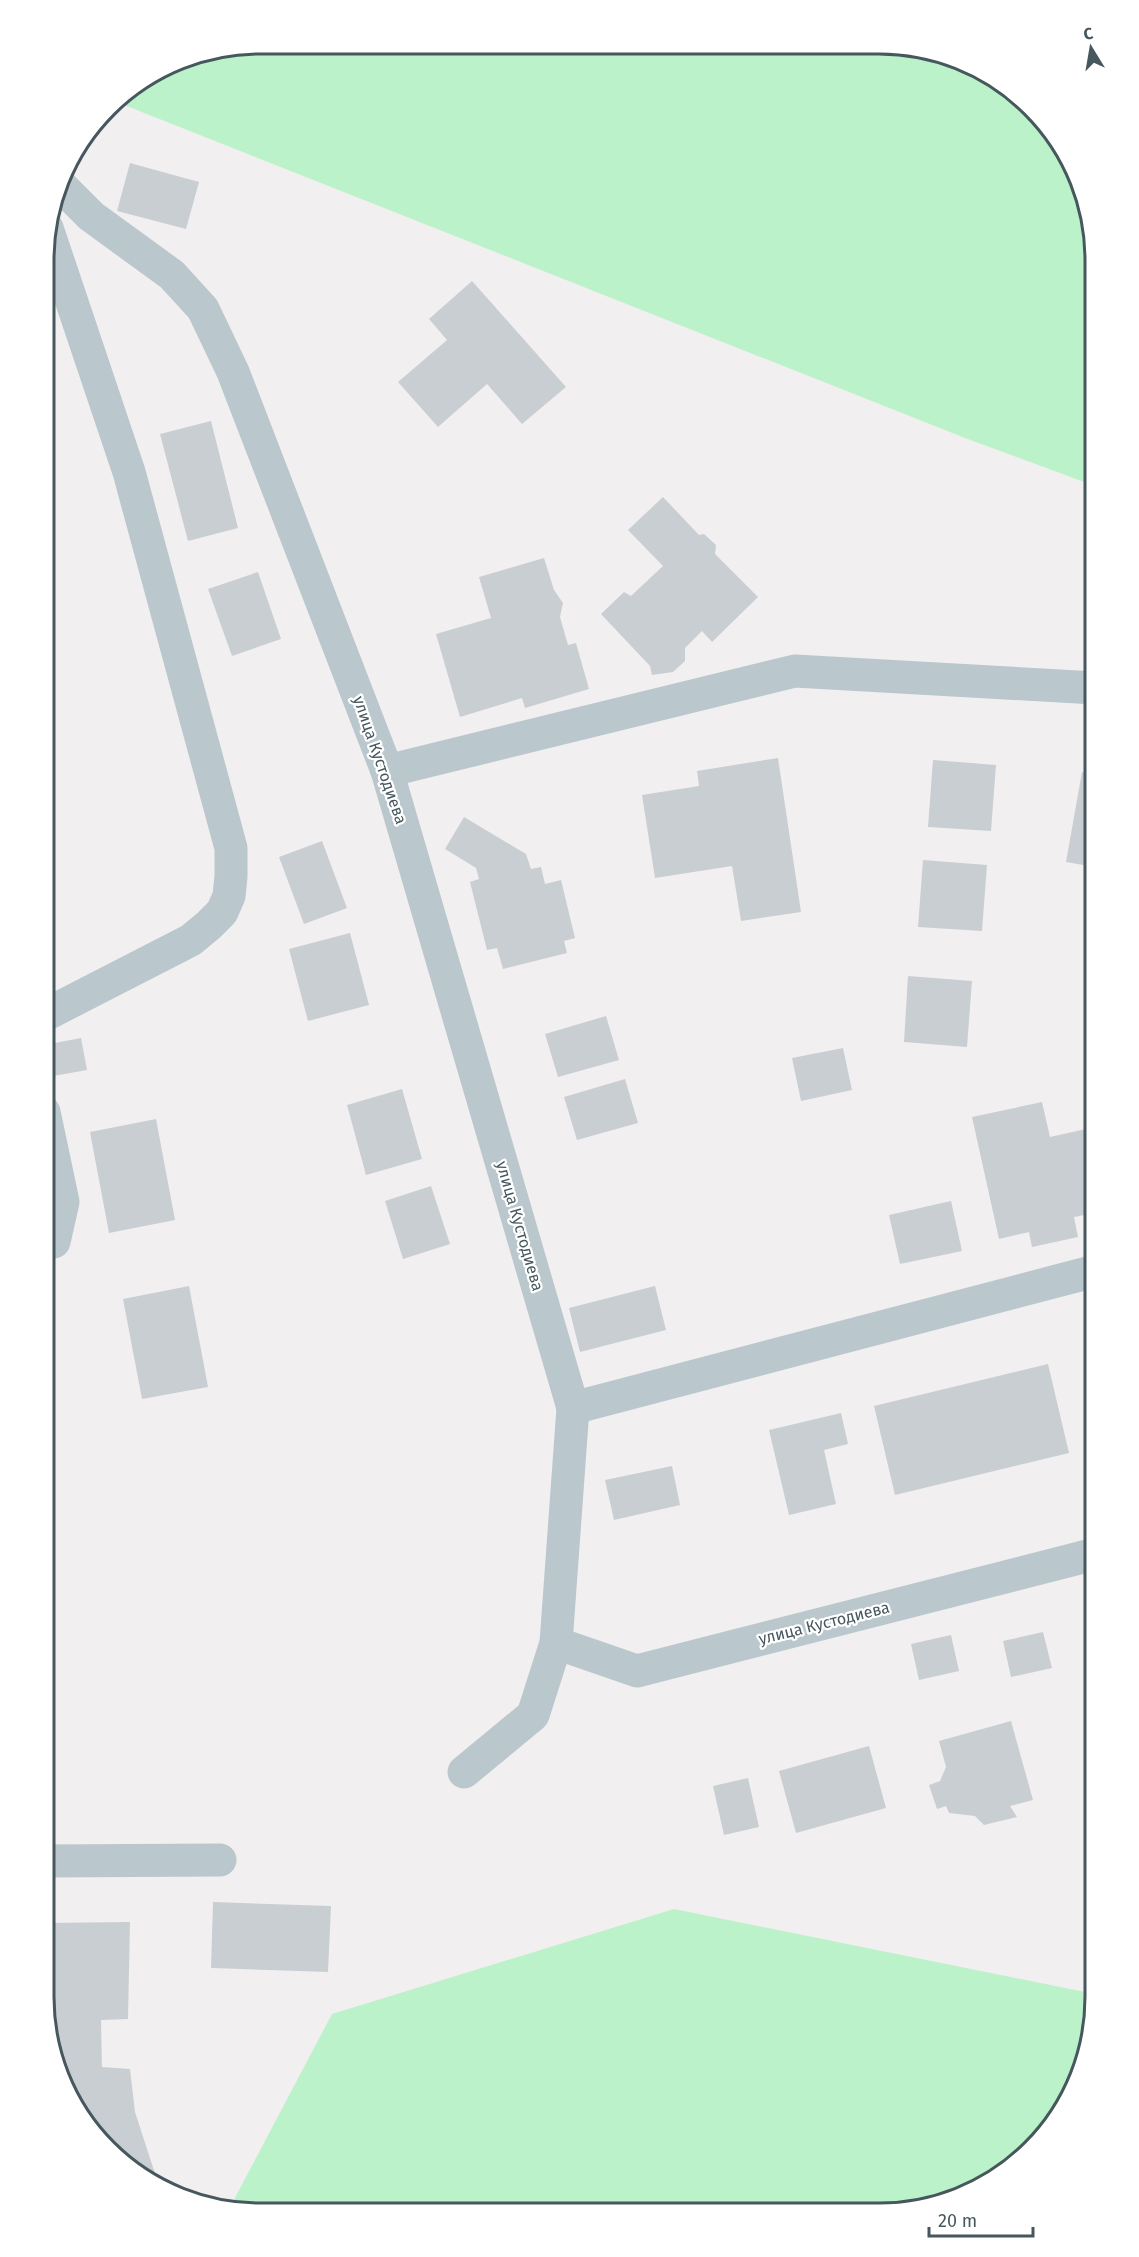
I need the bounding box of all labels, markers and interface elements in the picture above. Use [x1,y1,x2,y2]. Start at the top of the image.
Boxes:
north arrow [1061,18,1121,78]
text: С [1082,23,1095,44]
street label: улица Кустодиева [349,693,411,827]
street label: улица Кустодиева [492,1159,548,1293]
street label: улица Кустодиева [757,1598,891,1648]
scale bar [929,2200,1032,2238]
text: 20 m [938,2210,977,2232]

